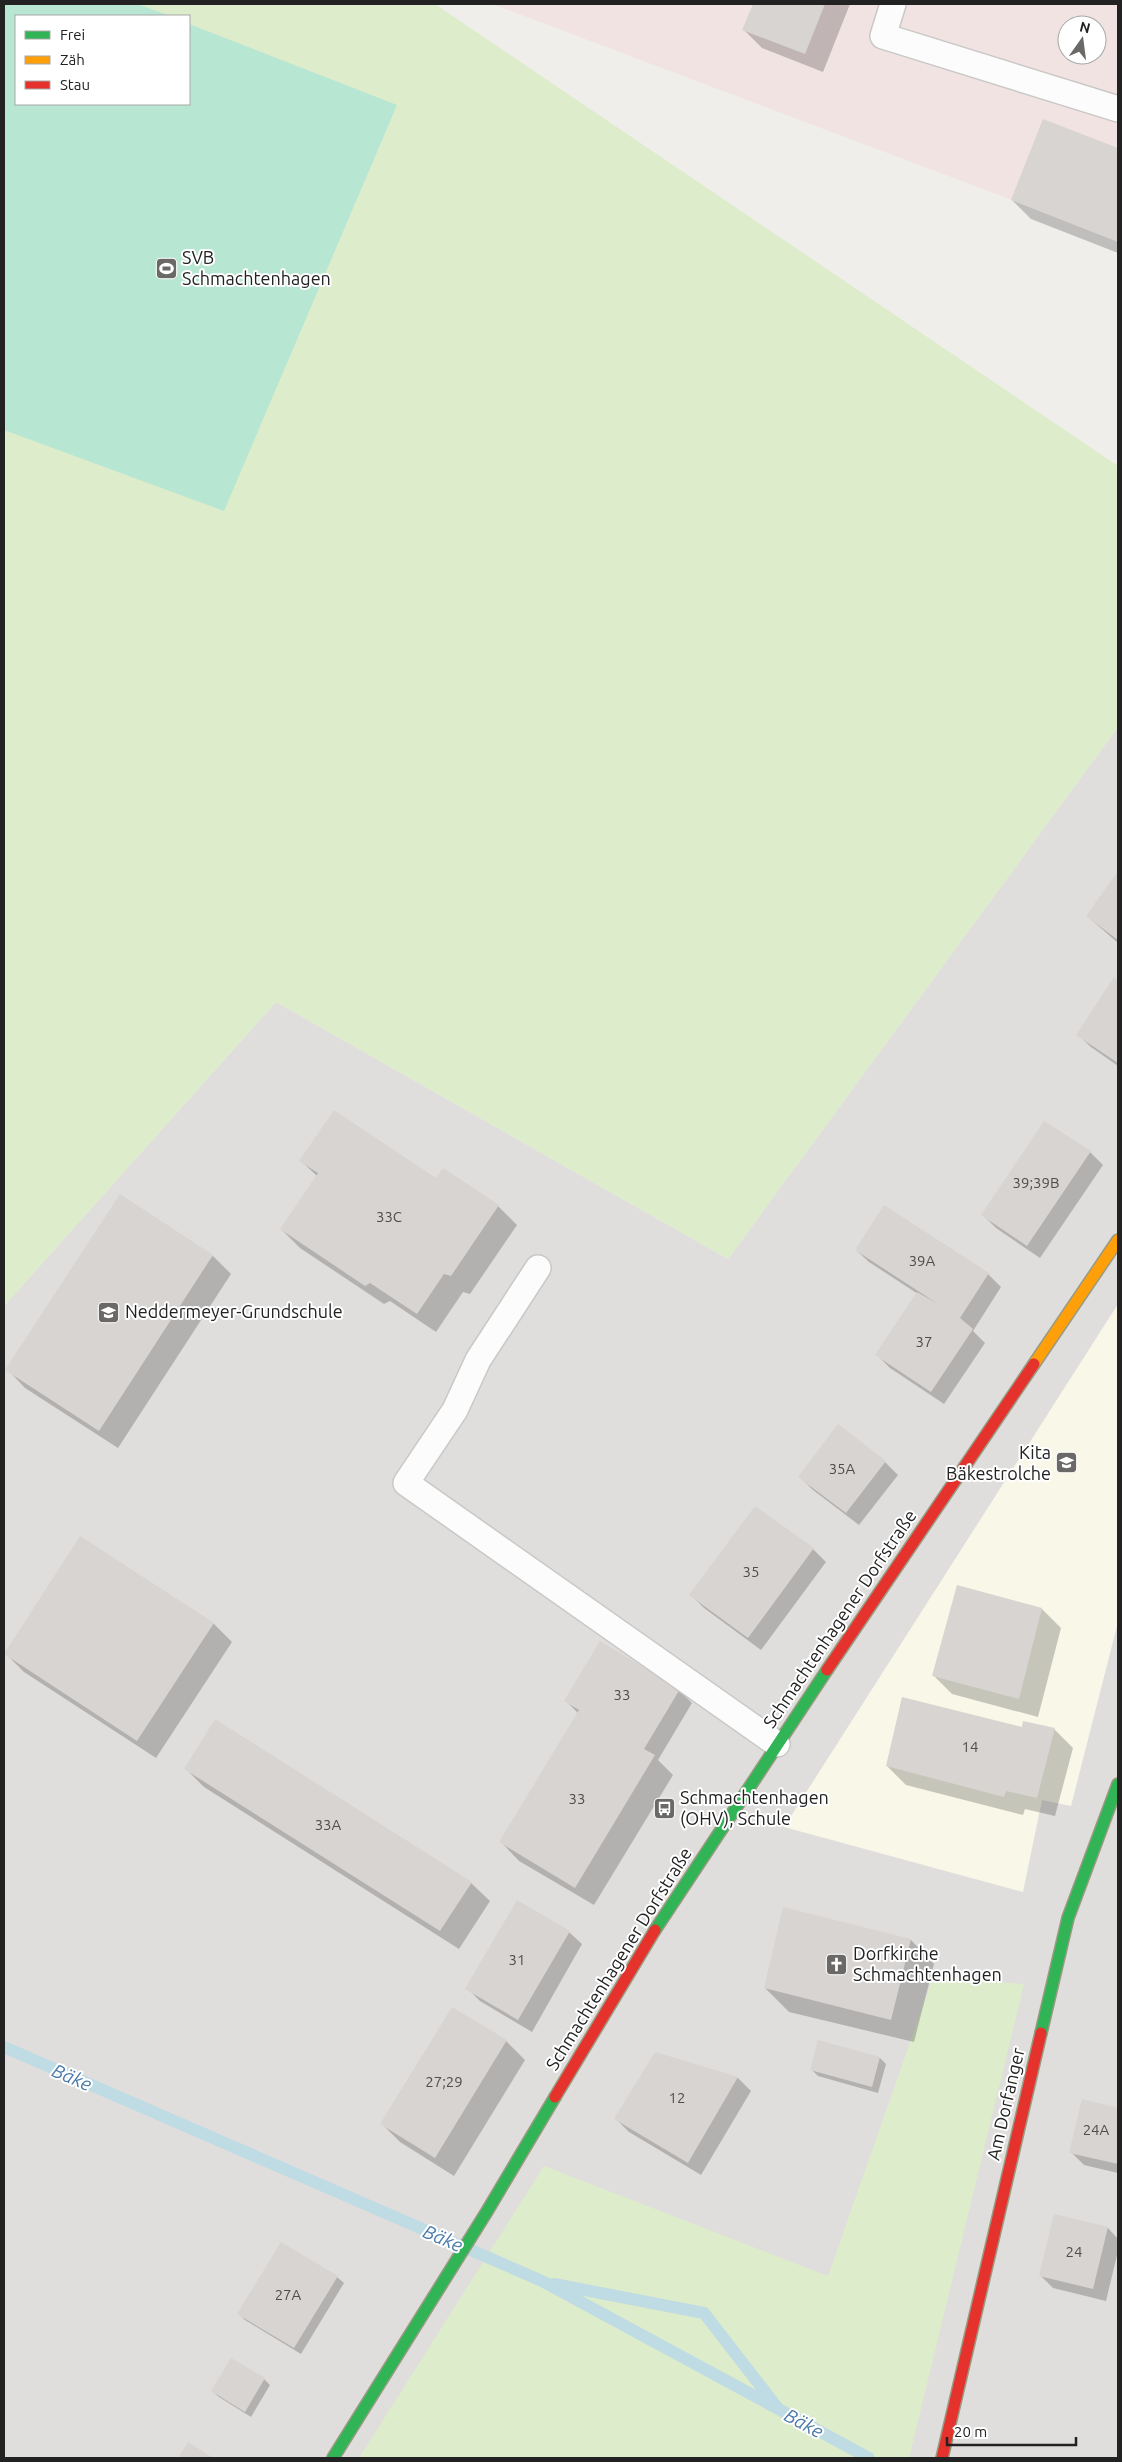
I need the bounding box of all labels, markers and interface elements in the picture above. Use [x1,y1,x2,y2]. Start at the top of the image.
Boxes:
legend [15,15,190,105]
north arrow [1057,15,1107,65]
text: N [1078,18,1092,36]
text: Frei [60,26,85,43]
text: Zäh [60,51,85,68]
text: Stau [60,76,90,93]
place label: SVB Schmachtenhagen [182,247,331,288]
sports icon: SVB Schmachtenhagen [154,256,178,280]
house number: 39;39B [1012,1174,1060,1191]
house number: 33C [376,1208,402,1225]
house number: 39A [909,1252,936,1269]
school or university icon: Neddermeyer-Grundschule [97,1300,121,1324]
place label: Neddermeyer-Grundschule [125,1301,343,1321]
house number: 37 [916,1333,932,1350]
place label: Kita Bäkestrolche [946,1442,1051,1483]
school or university icon: Kita Bäkestrolche [1055,1451,1079,1475]
house number: 35A [829,1460,856,1477]
street label: Schmachtenhagener Dorfstraße [759,1506,920,1731]
house number: 35 [743,1563,759,1580]
house number: 33 [614,1686,630,1703]
house number: 14 [962,1738,978,1755]
place label: Schmachtenhagen (OHV), Schule [680,1787,829,1829]
house number: 33 [569,1790,585,1807]
bus stop icon: Schmachtenhagen (OHV), Schule [652,1796,676,1820]
house number: 33A [315,1816,342,1833]
street label: Schmachtenhagener Dorfstraße [541,1844,695,2073]
place label: Dorfkirche Schmachtenhagen [853,1943,1002,1984]
house number: 31 [509,1951,525,1968]
church icon: Dorfkirche Schmachtenhagen [825,1952,849,1976]
street label: Am Dorfanger [982,2045,1028,2162]
water label: Bäke [49,2059,96,2095]
house number: 27;29 [425,2073,463,2090]
house number: 12 [669,2089,685,2106]
house number: 24A [1083,2121,1110,2138]
water label: Bäke [420,2220,467,2256]
house number: 24 [1066,2243,1082,2260]
house number: 27A [275,2286,302,2303]
water label: Bäke [781,2404,828,2443]
scale bar [947,2414,1076,2446]
text: 20 m [954,2423,987,2440]

